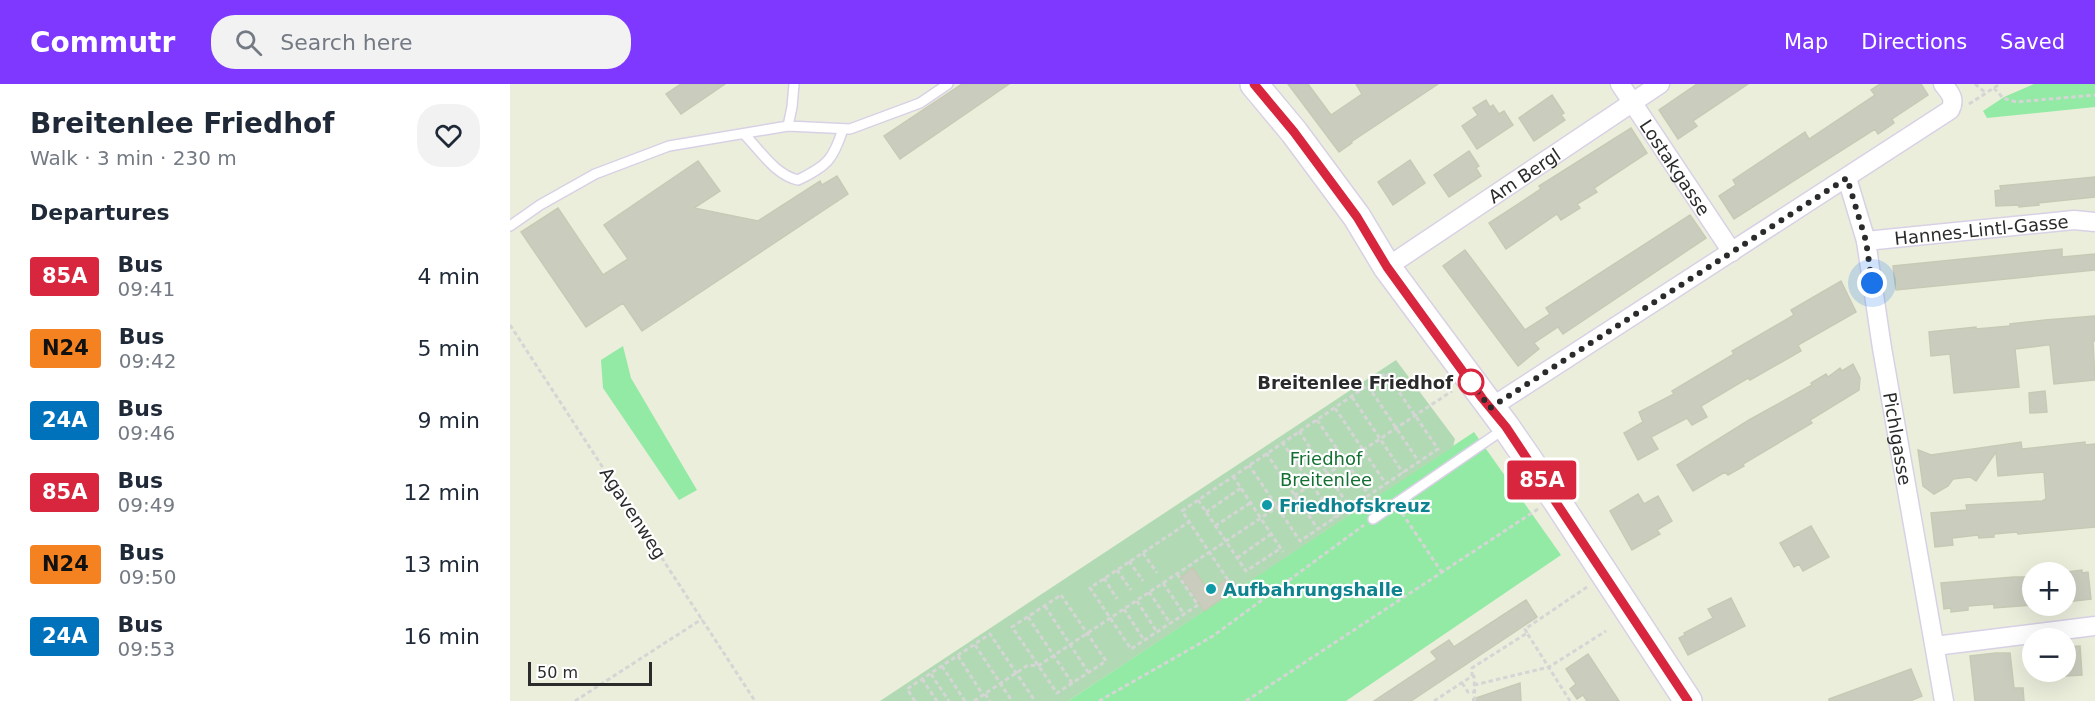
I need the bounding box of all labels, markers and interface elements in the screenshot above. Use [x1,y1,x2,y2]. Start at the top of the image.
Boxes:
search box [211,15,631,69]
text: Commutr [30,26,175,59]
icon: search [232,26,265,59]
text: Search here [280,30,412,55]
text: Map [1784,30,1828,54]
text: Directions [1861,30,1967,54]
text: Saved [2000,30,2065,54]
button: heart [417,104,480,167]
text: Breitenlee Friedhof [30,107,335,140]
street label: Lostakgasse [1636,115,1715,219]
street label: Am Bergl [1484,143,1564,207]
text: Walk · 3 min · 230 m [30,146,237,170]
text: Departures [30,200,170,225]
street label: Hannes-Lintl-Gasse [1893,210,2069,249]
text: Bus [117,252,163,277]
text: 85A [42,264,87,288]
text: 4 min [418,264,480,289]
your location [1857,268,1887,298]
text: 09:41 [117,277,175,301]
text: Bus [119,324,164,349]
text: N24 [42,336,89,360]
text: 5 min [418,336,480,361]
text: 09:42 [119,349,176,373]
marker: Breitenlee Friedhof [1458,369,1484,395]
place label: Breitenlee Friedhof [1257,372,1453,393]
street label: Pichlgasse [1879,390,1916,487]
text: Bus [117,396,163,421]
text: 24A [42,408,87,432]
text: 9 min [418,408,480,433]
text: 09:46 [117,421,175,445]
park label: Friedhof Breitenlee [1280,448,1372,490]
line badge: 85A [1508,460,1576,500]
street label: Agavenweg [596,463,670,563]
text: Bus [117,468,163,493]
text: 85A [1519,468,1565,492]
text: 85A [42,480,87,504]
text: 12 min [404,480,480,505]
text: 09:49 [117,493,175,517]
place label: Friedhofskreuz [1279,495,1430,516]
marker: Friedhofskreuz [1260,498,1274,512]
text: Bus [119,540,164,565]
text: N24 [42,552,89,576]
text: 13 min [404,552,480,577]
map controls [2022,562,2076,682]
button: + [2022,562,2076,616]
text: 09:50 [119,565,176,589]
place label: Aufbahrungshalle [1223,579,1403,600]
marker: Aufbahrungshalle [1204,582,1218,596]
text: Bus [117,612,163,637]
text: 24A [42,624,87,648]
text: 16 min [404,624,480,649]
button: − [2022,628,2076,682]
text: 09:53 [117,637,175,661]
scale bar [528,659,652,686]
text: 50 m [537,663,578,682]

